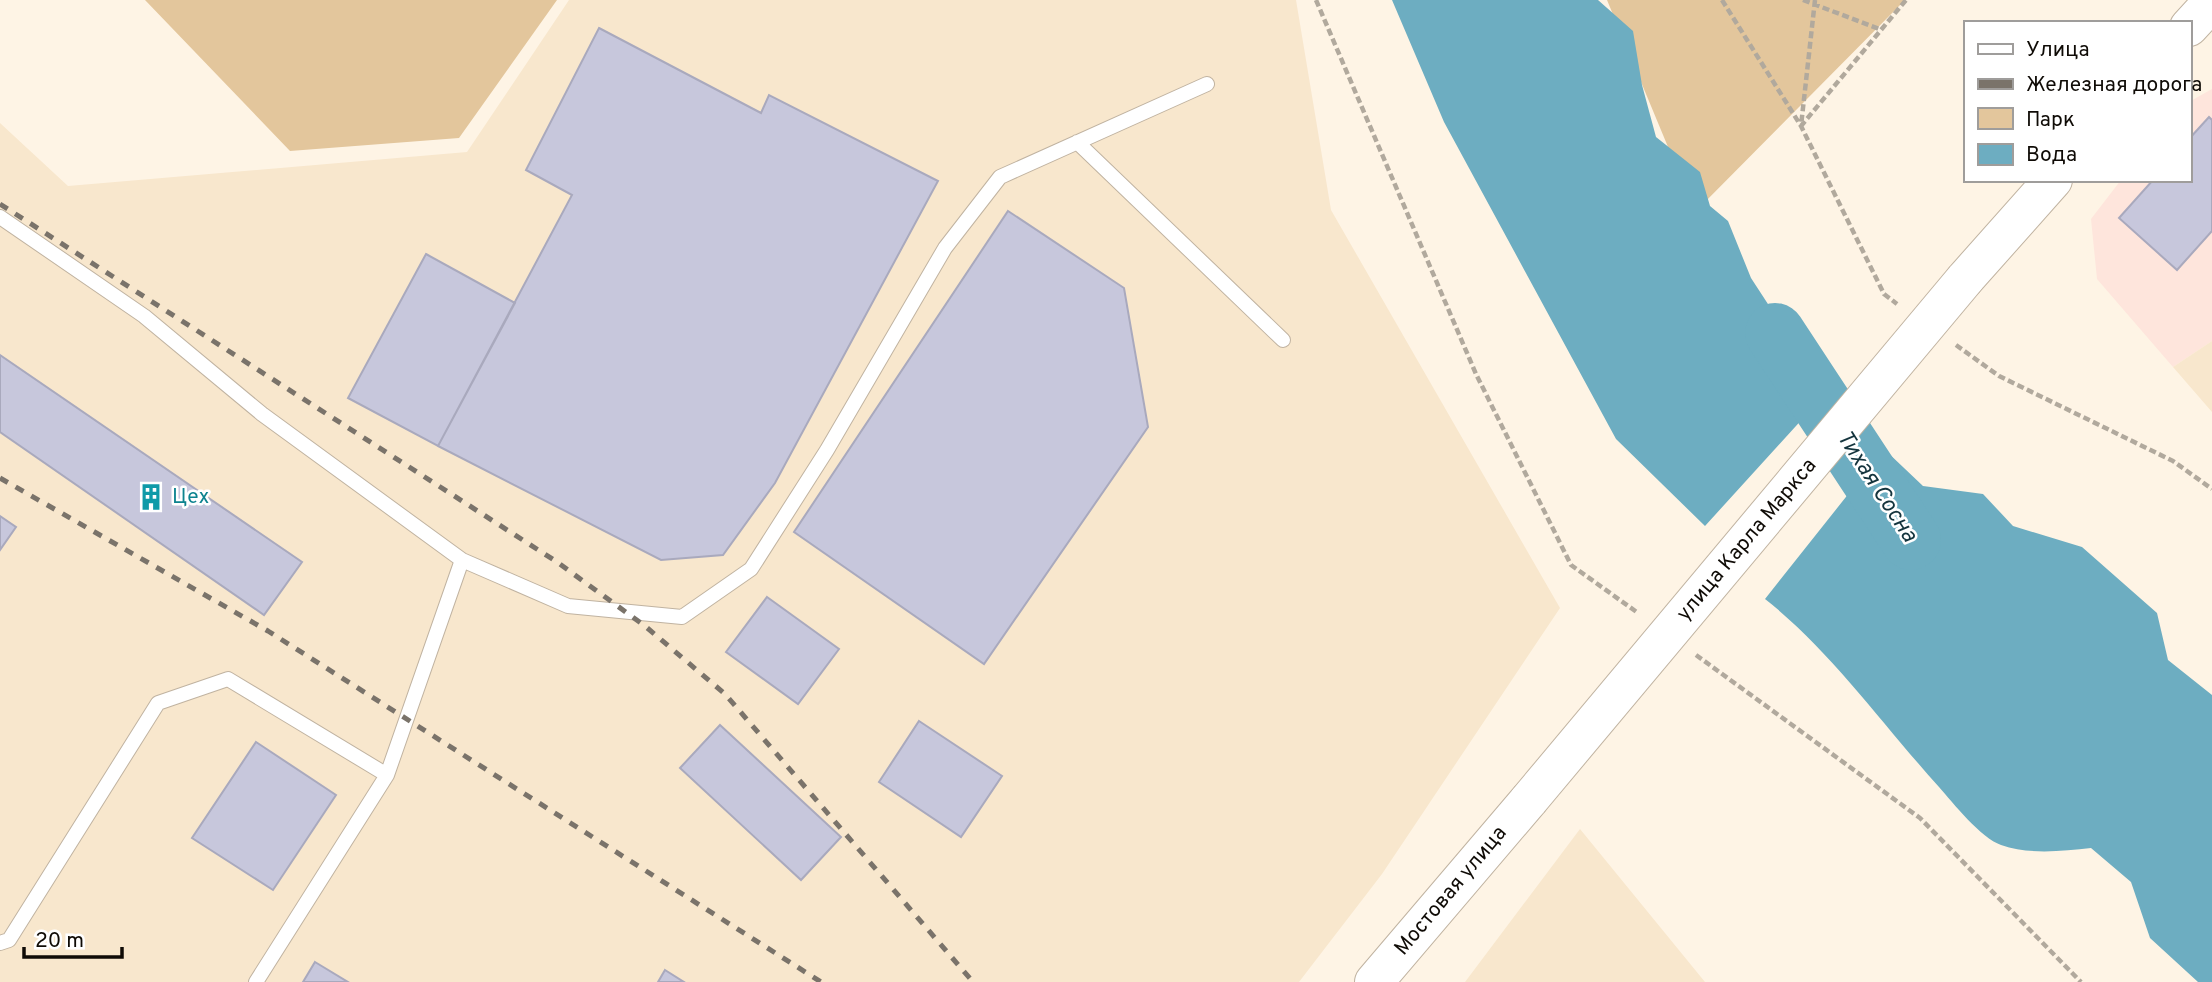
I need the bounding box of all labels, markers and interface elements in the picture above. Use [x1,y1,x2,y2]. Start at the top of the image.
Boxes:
legend [1964,21,2191,182]
text: Улица [2026,37,2090,64]
text: Железная дорога [2026,72,2202,99]
text: Парк [2026,107,2075,134]
text: Вода [2026,142,2077,169]
water label: Тихая Сосна [1829,426,1923,548]
street label: улица Карла Маркса [1671,453,1823,627]
building icon: Цех [136,482,166,512]
place label: Цех [172,484,210,511]
street label: Мостовая улица [1389,821,1513,961]
scale bar [24,916,122,960]
text: 20 m [35,928,84,955]

